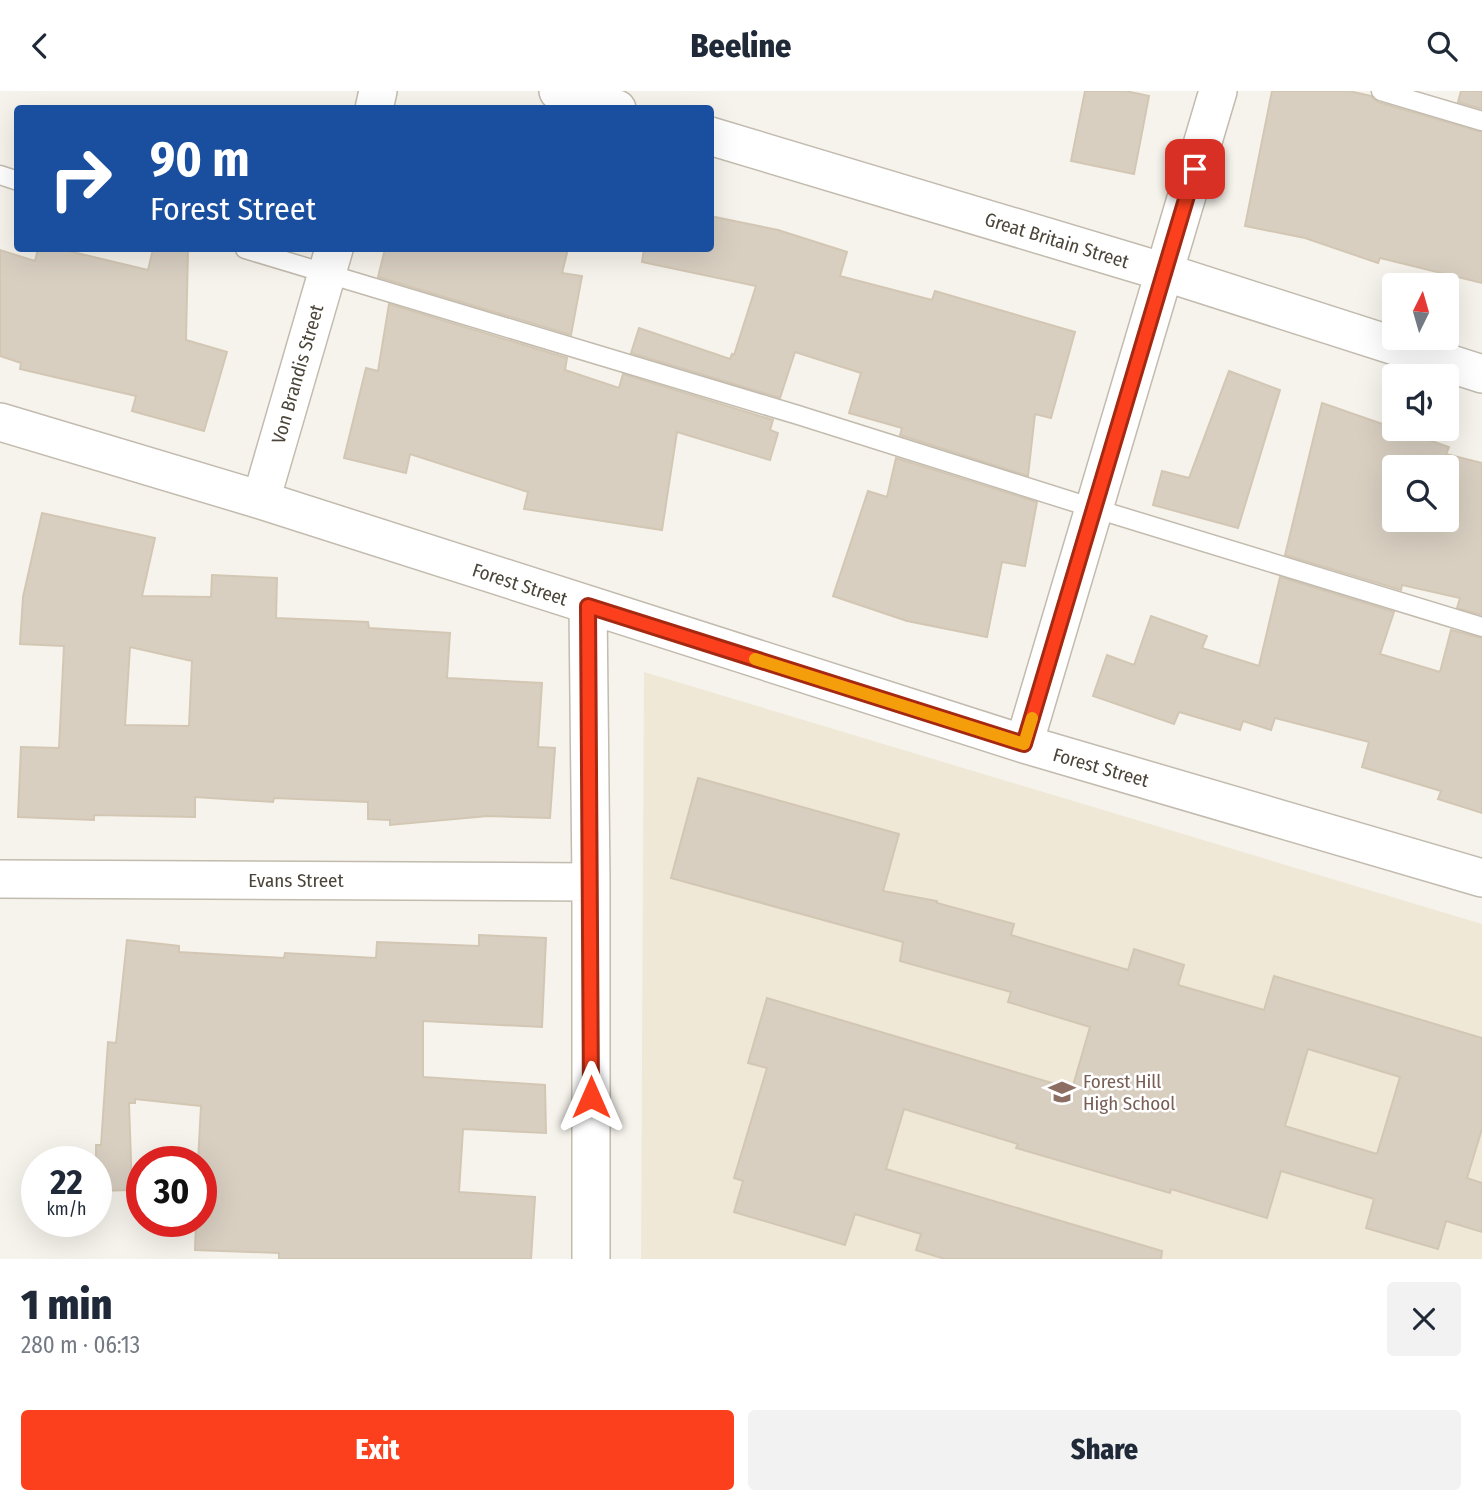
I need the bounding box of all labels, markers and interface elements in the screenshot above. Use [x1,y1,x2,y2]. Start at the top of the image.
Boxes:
icon: back [21,27,59,65]
text: Beeline [691,27,791,65]
icon: search [1423,27,1461,65]
text: 90 m [150,130,250,189]
icon: right [35,133,126,224]
pin [1165,139,1225,199]
icon: arrive [1176,150,1214,188]
text: Forest Street [150,190,316,228]
street label: Great Britain Street [982,208,1132,274]
north arrow [1382,273,1460,350]
map controls [1382,273,1459,532]
street label: Von Brandis Street [267,301,329,446]
button: sound [1382,364,1459,441]
button: search [1382,455,1459,532]
street label: Forest Street [469,558,571,611]
street label: Forest Street [1050,743,1152,792]
street label: Evans Street [248,869,344,892]
position arrow [554,1060,628,1134]
place label: Forest Hill High School [1083,1070,1175,1115]
school or university icon: Forest Hill High School [1047,1077,1077,1107]
speed limit sign: 30 [126,1146,217,1237]
text: 22 [50,1161,83,1203]
text: km/h [46,1198,87,1220]
text: 1 min [21,1280,112,1330]
button: close [1387,1282,1461,1356]
text: 280 m · 06:13 [21,1331,140,1359]
button: Exit [21,1410,734,1490]
button: Share [748,1410,1461,1490]

